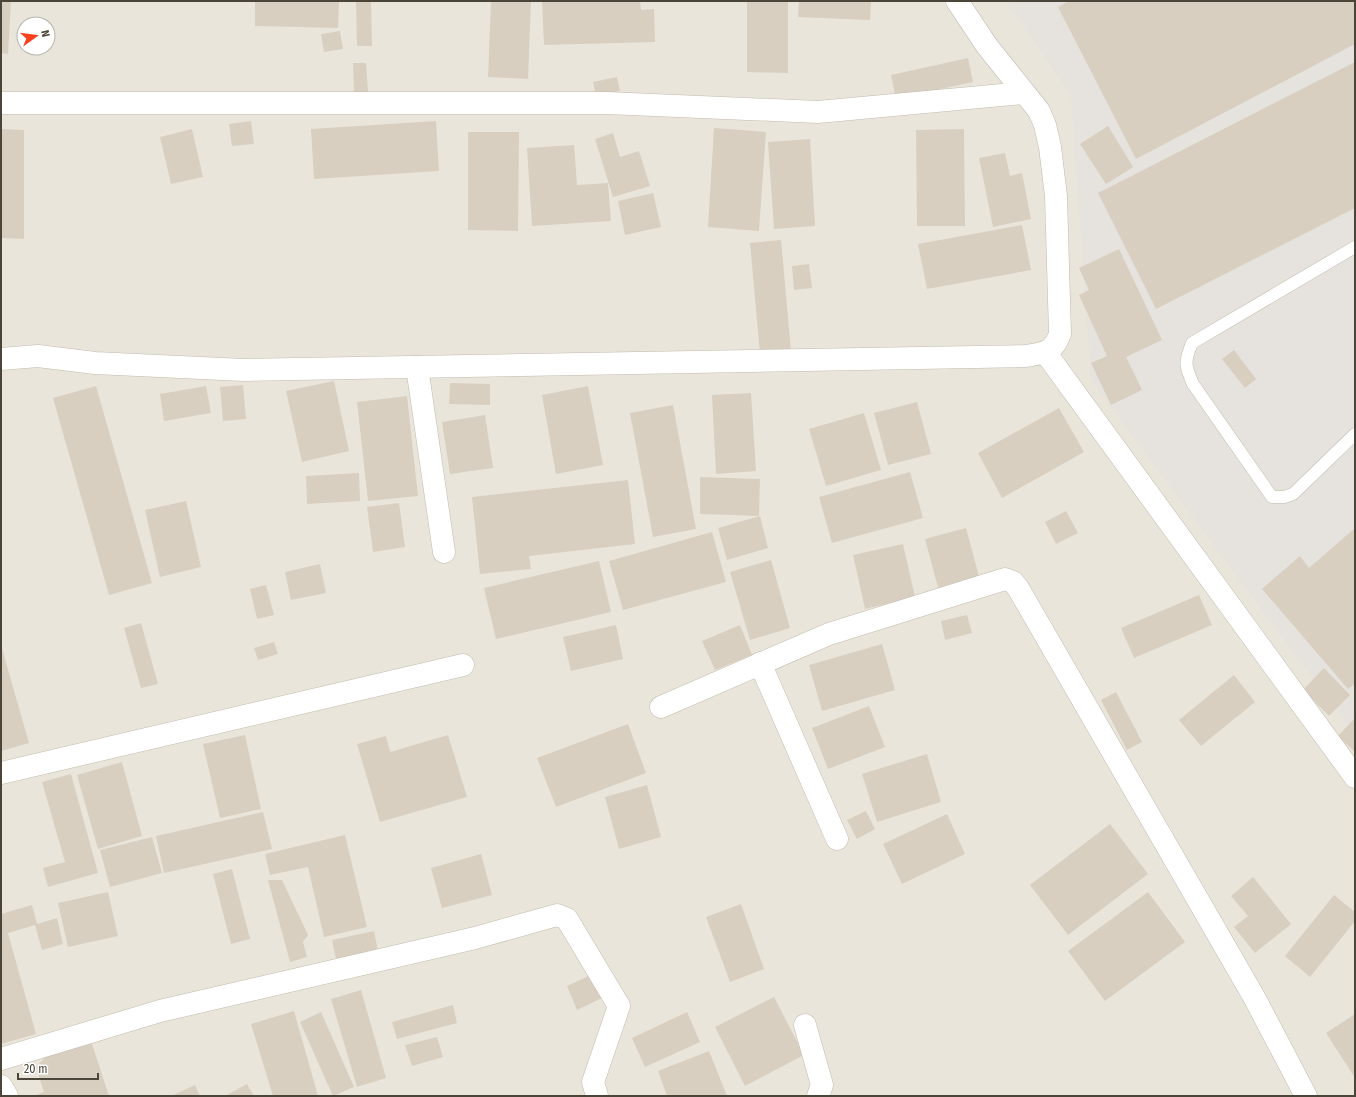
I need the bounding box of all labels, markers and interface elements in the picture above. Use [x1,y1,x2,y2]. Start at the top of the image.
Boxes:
north arrow [16,16,56,56]
text: N [38,29,52,38]
scale bar [18,1055,98,1081]
text: 20 m [24,1062,48,1076]

